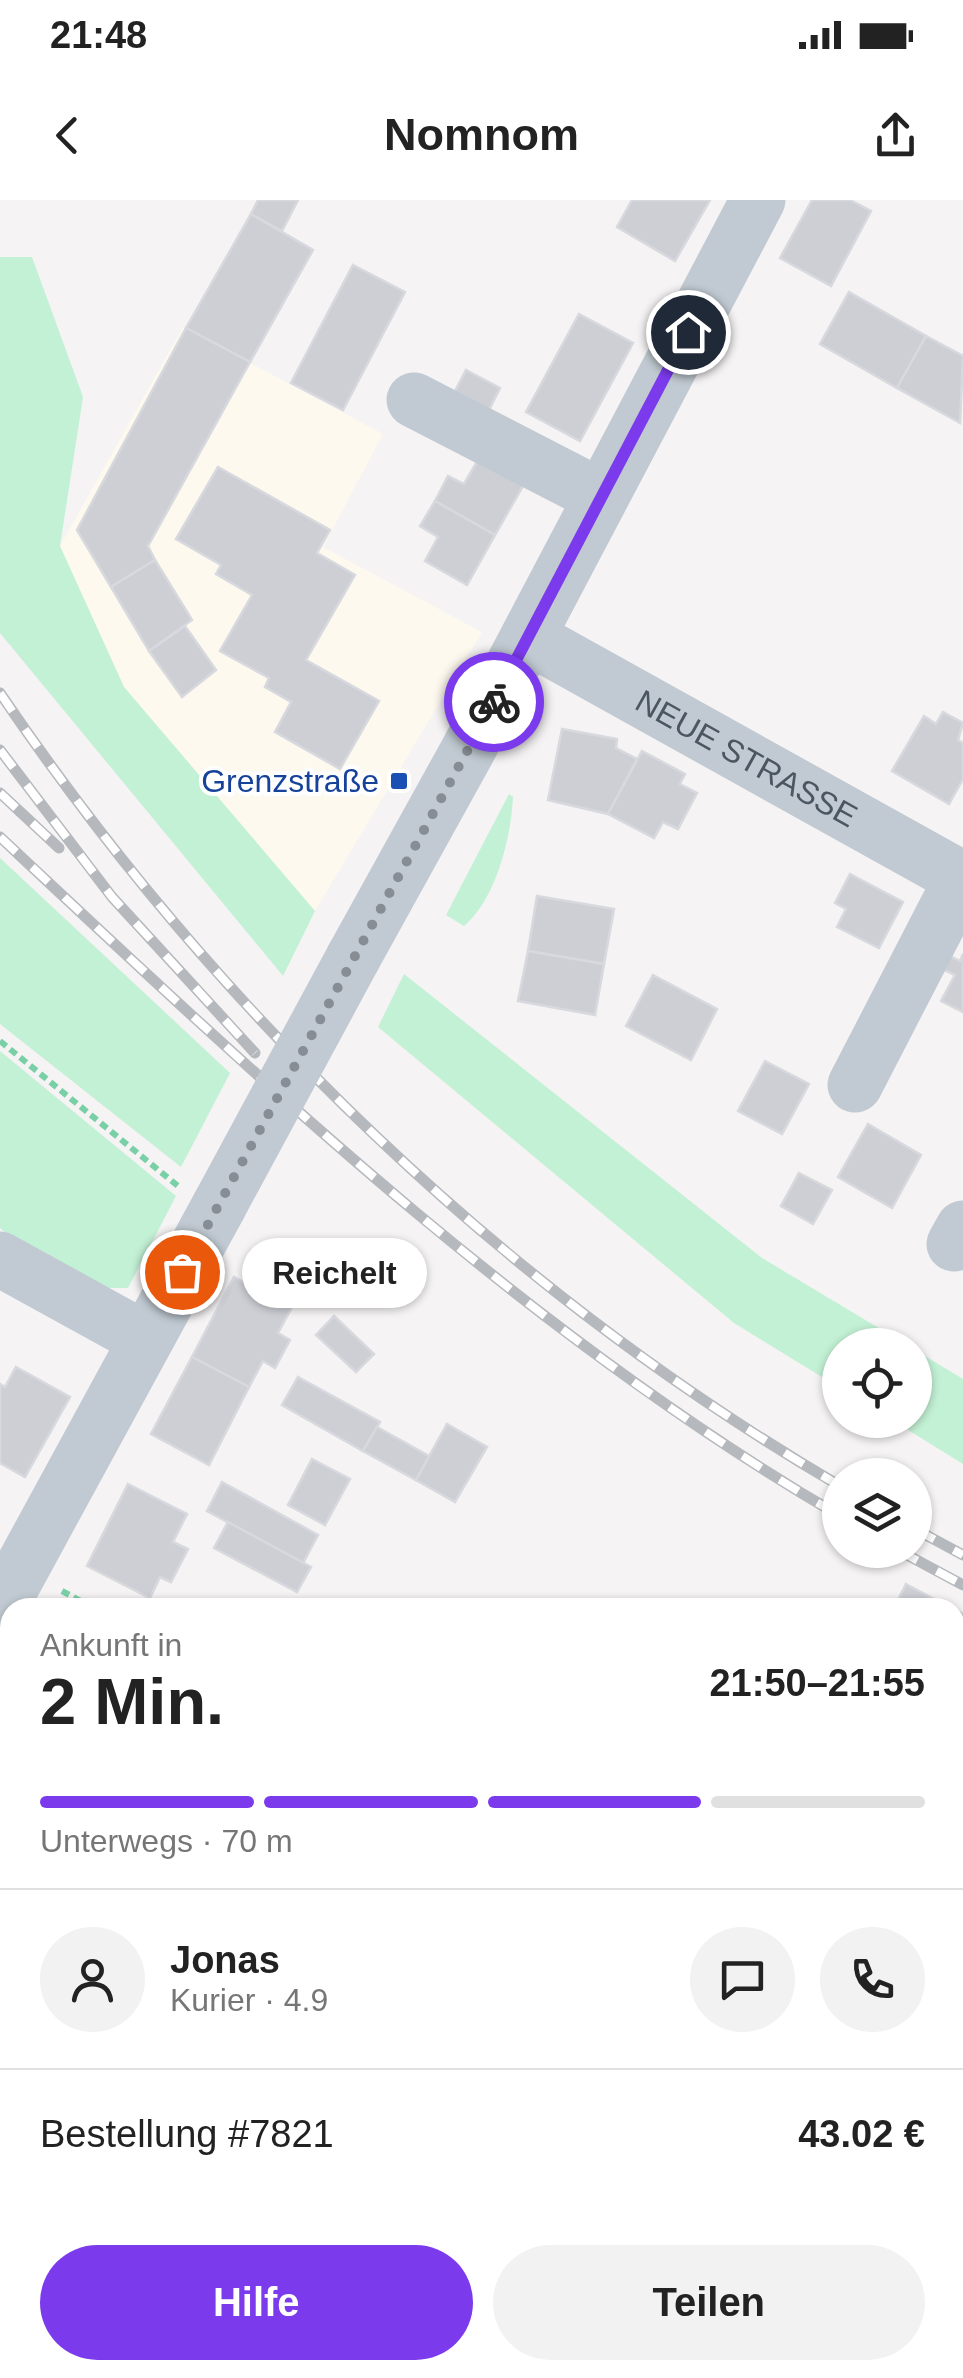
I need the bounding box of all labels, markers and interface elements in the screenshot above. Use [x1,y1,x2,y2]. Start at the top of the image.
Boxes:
text: 21:48 [50,14,147,56]
icon: back [40,108,95,163]
icon: share [868,108,923,163]
text: Nomnom [384,109,579,160]
pin [646,290,731,375]
icon: home [661,305,716,360]
courier [444,652,544,752]
icon: bike [467,675,522,730]
street label: NEUE STRASSE [630,683,863,834]
place label: Grenzstraße [201,763,379,799]
marker: Grenzstraße [388,770,410,792]
pin [140,1230,225,1315]
callout: Reichelt [242,1237,427,1307]
icon: bag [155,1245,210,1300]
text: Reichelt [272,1255,397,1291]
map controls [822,1328,932,1568]
button: locate [822,1328,932,1438]
button: layers [822,1458,932,1568]
text: Ankunft in [40,1627,182,1663]
text: 21:50–21:55 [709,1662,925,1704]
text: 2 Min. [40,1665,224,1738]
text: Unterwegs · 70 m [40,1823,293,1859]
button: person [40,1927,145,2032]
button: chat [690,1927,795,2032]
button: phone [820,1927,925,2032]
text: Jonas [170,1939,280,1981]
text: Kurier · 4.9 [170,1982,328,2018]
text: Bestellung #7821 [40,2113,334,2155]
text: 43.02 € [798,2113,925,2155]
button: Hilfe [40,2245,473,2360]
button: Teilen [493,2245,925,2360]

